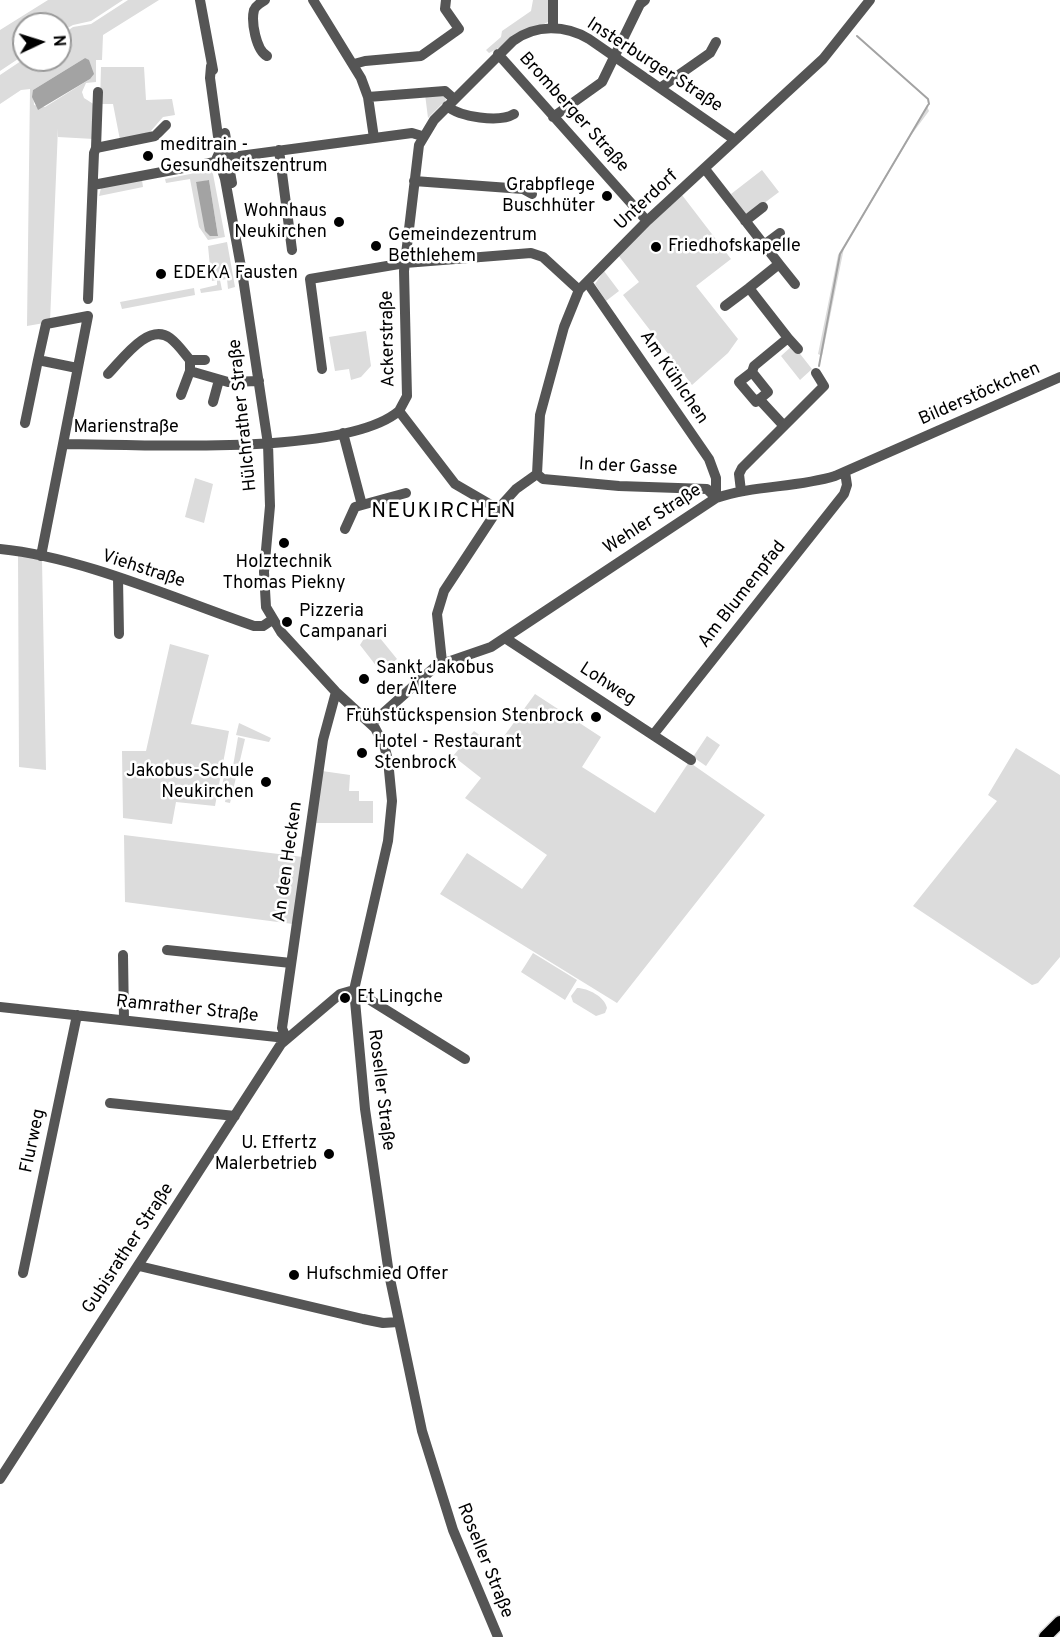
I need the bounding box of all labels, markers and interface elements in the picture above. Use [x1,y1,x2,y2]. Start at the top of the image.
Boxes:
north arrow [12,12,72,72]
street label: Insterburger Straße [582,14,726,118]
text: N [48,34,68,47]
street label: Bromberger Straße [513,49,633,177]
place label: meditrain - Gesundheitszentrum [160,135,328,178]
marker: meditrain - Gesundheitszentrum [141,149,155,163]
street label: Unterdorf [611,166,683,236]
place label: Grabpflege Buschhüter [502,175,595,218]
marker: Grabpflege Buschhüter [600,189,614,203]
place label: Wohnhaus Neukirchen [234,201,327,244]
marker: Wohnhaus Neukirchen [332,215,346,229]
place label: Gemeindezentrum Bethlehem [388,225,537,268]
place label: Friedhofskapelle [668,236,801,258]
marker: Gemeindezentrum Bethlehem [369,239,383,253]
marker: Friedhofskapelle [649,240,663,254]
place label: EDEKA Fausten [173,263,298,285]
marker: EDEKA Fausten [154,267,168,281]
street label: Ackerstraße [377,290,401,388]
street label: Am Kühlchen [634,327,712,429]
street label: Hülchrather Straße [225,338,263,492]
street label: Bilderstöckchen [916,359,1044,431]
street label: Marienstraße [73,417,179,439]
street label: In der Gasse [578,455,678,481]
street label: Wehler Straße [600,480,706,560]
district label: NEUKIRCHEN [371,500,517,526]
marker: Holztechnik Thomas Piekny [277,536,291,550]
street label: Am Blumenpfad [694,537,792,653]
street label: Viehstraße [99,546,187,594]
place label: Holztechnik Thomas Piekny [222,552,346,594]
place label: Pizzeria Campanari [299,601,387,644]
marker: Pizzeria Campanari [280,615,294,629]
place label: Sankt Jakobus der Ältere [376,658,494,700]
street label: Lohweg [575,659,639,711]
marker: Sankt Jakobus der Ältere [357,672,371,686]
place label: Frühstückspension Stenbrock [346,706,584,728]
marker: Frühstückspension Stenbrock [589,710,603,724]
place label: Hotel - Restaurant Stenbrock [374,732,522,774]
marker: Hotel - Restaurant Stenbrock [355,746,369,760]
place label: Jakobus-Schule Neukirchen [126,761,254,804]
marker: Jakobus-Schule Neukirchen [259,775,273,789]
street label: An den Hecken [270,800,308,924]
place label: Et Lingche [357,987,443,1009]
marker: Et Lingche [338,991,352,1005]
street label: Ramrather Straße [115,992,259,1028]
street label: Roseller Straße [362,1028,398,1152]
street label: Flurweg [17,1107,51,1175]
place label: U. Effertz Malerbetrieb [215,1133,317,1176]
marker: U. Effertz Malerbetrieb [322,1147,336,1161]
street label: Gubisrather Straße [79,1179,179,1319]
place label: Hufschmied Offer [306,1264,448,1286]
marker: Hufschmied Offer [287,1268,301,1282]
street label: Roseller Straße [451,1500,517,1622]

